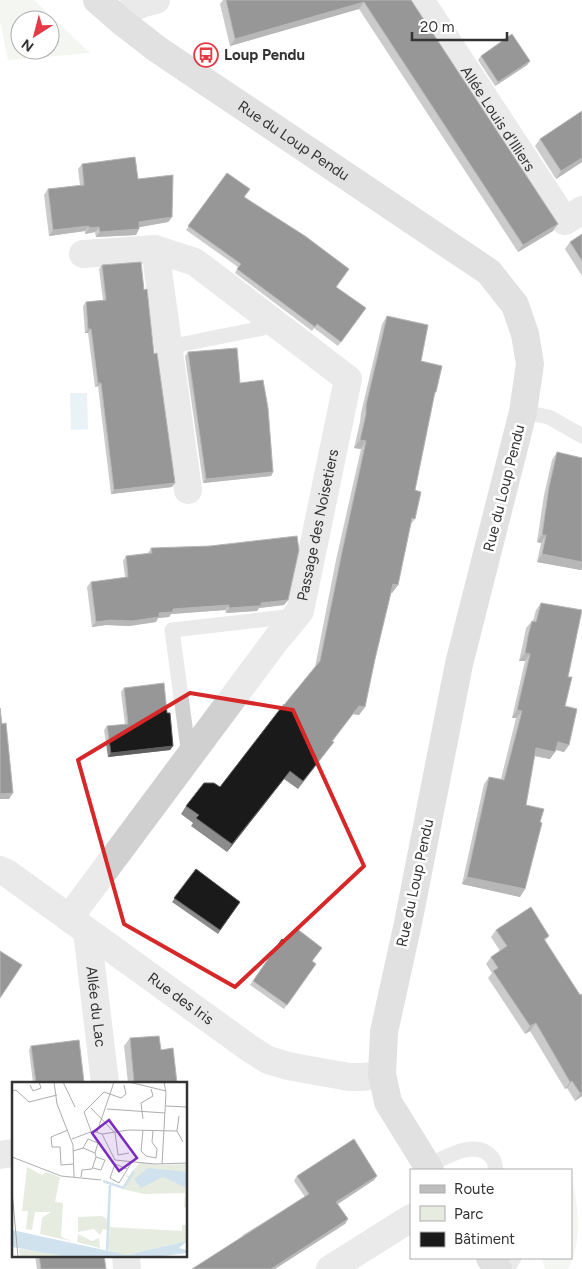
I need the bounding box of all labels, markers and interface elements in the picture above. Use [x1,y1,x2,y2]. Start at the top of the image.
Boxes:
north arrow [10,10,60,60]
scale bar [412,10,507,42]
text: 20 m [420,18,454,36]
text: N [18,35,37,55]
bus stop icon: Loup Pendu [193,42,219,68]
place label: Loup Pendu [224,46,305,64]
street label: Allée Louis d'Illiers [457,63,539,175]
street label: Rue du Loup Pendu [234,97,353,185]
street label: Rue du Loup Pendu [480,423,528,553]
street label: Passage des Noisetiers [293,447,342,603]
street label: Rue du Loup Pendu [393,817,437,949]
street label: Allée du Lac [82,965,110,1048]
street label: Rue des Iris [144,969,217,1028]
inset map [12,1082,188,1256]
legend [410,1169,572,1259]
text: Route [454,1180,494,1198]
text: Parc [454,1205,483,1223]
text: Bâtiment [454,1230,515,1248]

